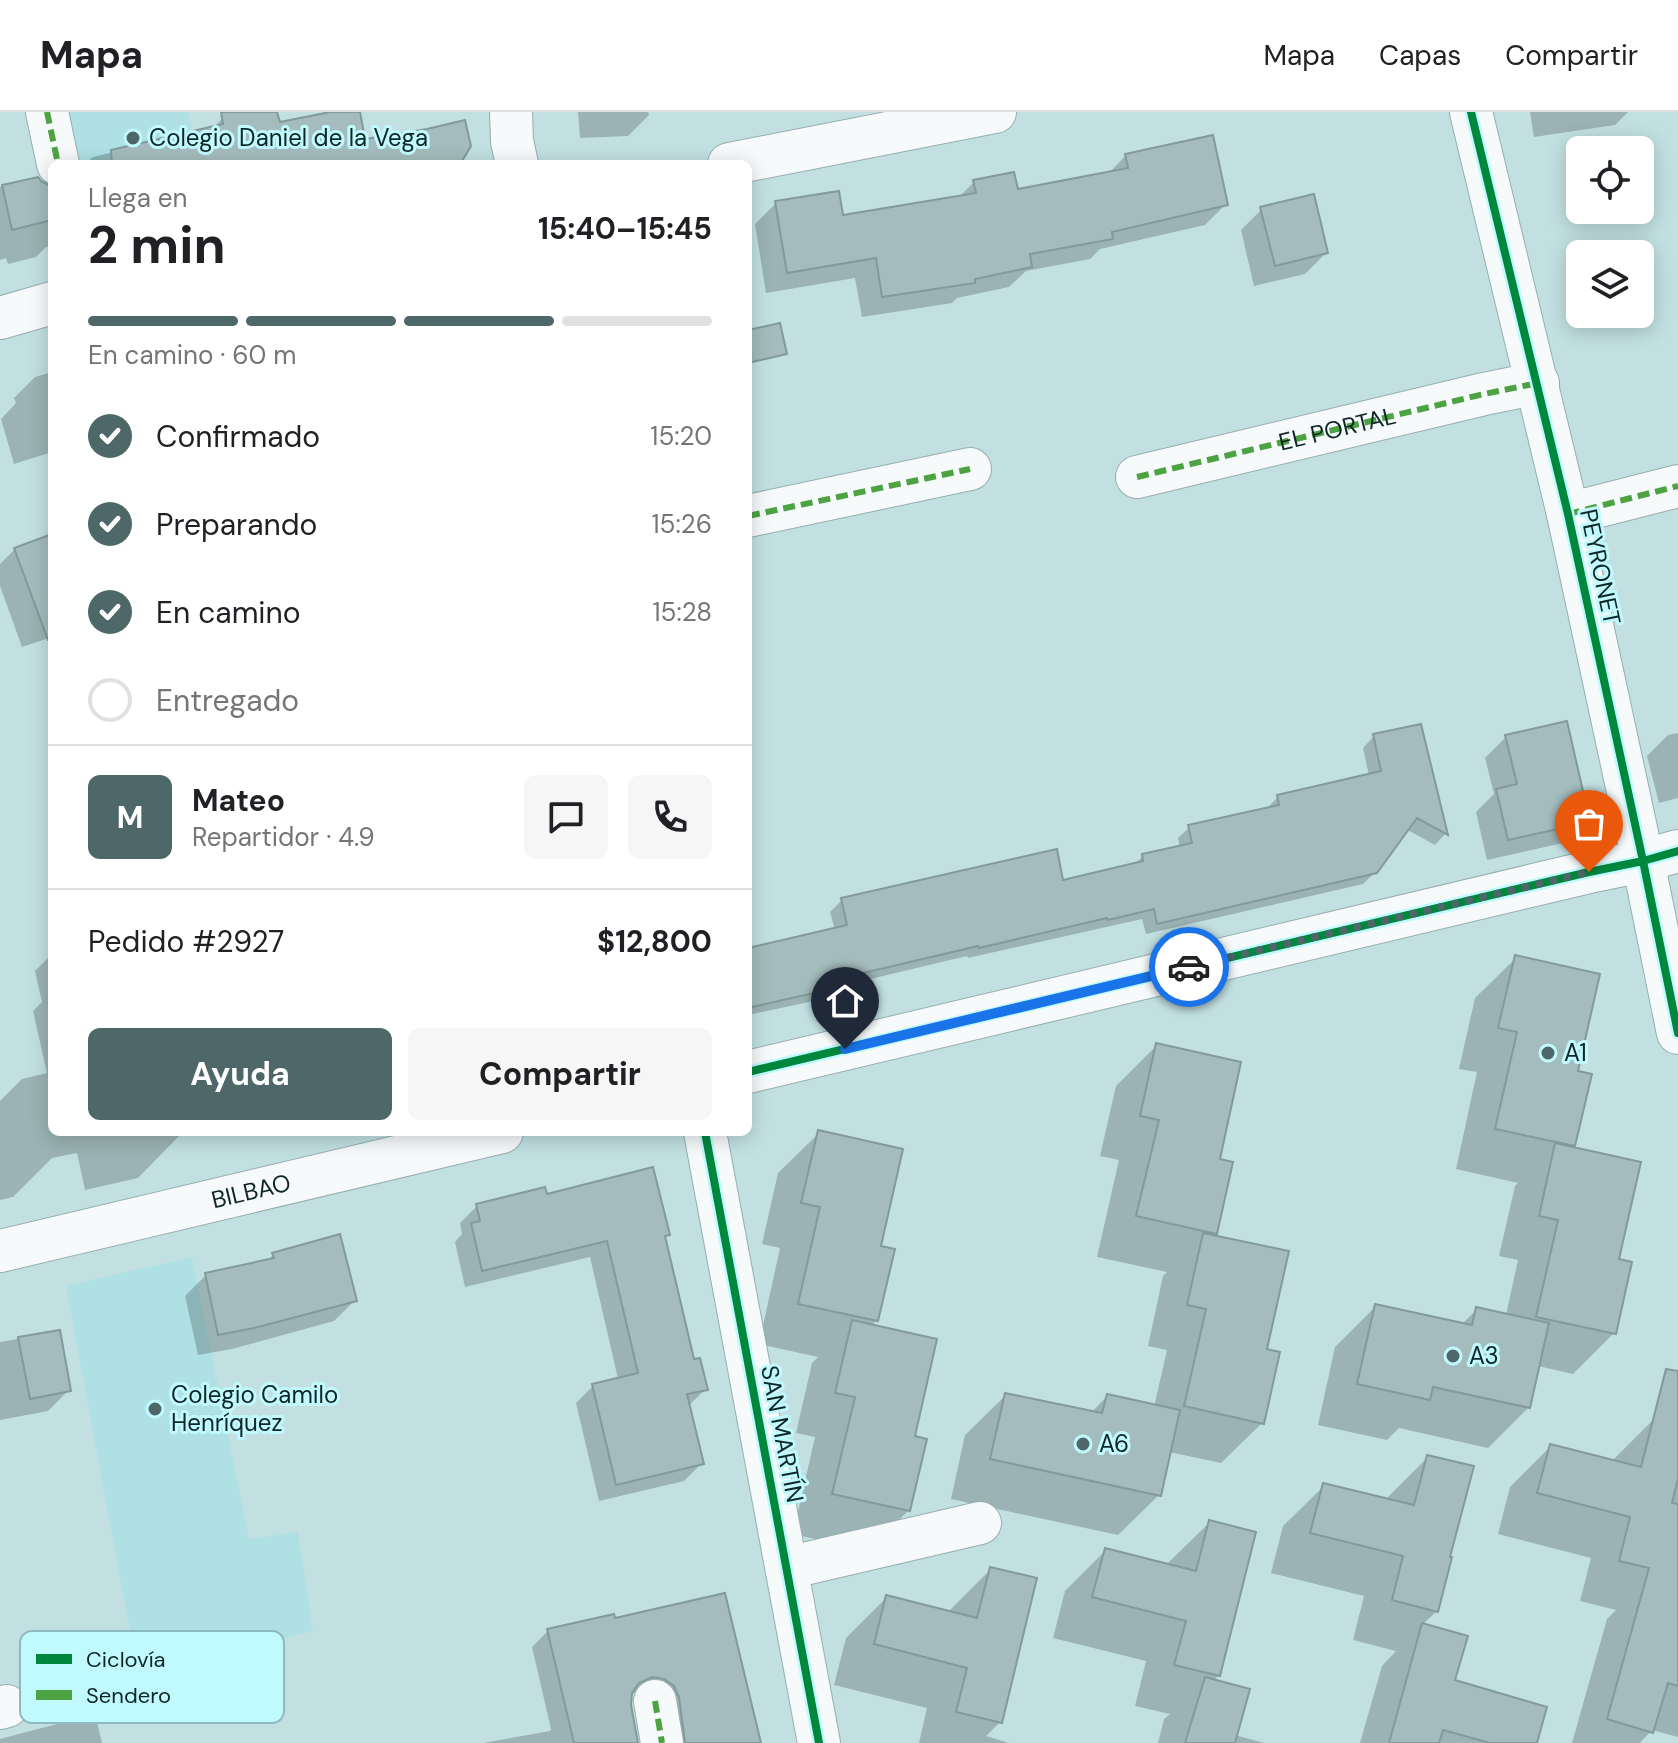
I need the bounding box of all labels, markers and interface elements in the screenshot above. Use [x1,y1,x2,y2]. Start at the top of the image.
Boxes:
text: Mapa [40,30,143,80]
text: Mapa [1264,37,1335,74]
text: Capas [1379,37,1461,74]
text: Compartir [1505,37,1638,74]
place label: Colegio Daniel de la Vega [149,122,428,153]
marker: Colegio Daniel de la Vega [124,129,142,147]
map controls [1566,136,1654,328]
button: locate [1566,136,1654,224]
text: Llega en [88,181,187,215]
text: 15:40–15:45 [538,209,712,248]
text: 2 min [88,211,226,279]
button: layers [1566,240,1654,328]
text: En camino · 60 m [88,338,296,372]
street label: EL PORTAL [1275,400,1399,458]
icon: check [88,414,132,458]
text: Confirmado [156,417,320,456]
text: 15:20 [650,419,712,453]
icon: check [88,502,132,546]
text: Preparando [156,505,317,544]
street label: PEYRONET [1573,506,1628,628]
text: 15:26 [651,507,712,541]
icon: check [88,590,132,634]
text: En camino [156,593,301,632]
text: 15:28 [652,595,712,629]
text: Entregado [156,681,299,720]
button: chat [524,775,608,859]
button: phone [628,775,712,859]
text: Mateo [192,781,285,820]
pin [1555,790,1623,872]
text: M [117,798,143,837]
icon: bag [1567,802,1611,846]
text: Repartidor · 4.9 [192,820,375,854]
text: Pedido #2927 [88,922,284,961]
text: $12,800 [597,922,712,961]
courier [1149,927,1229,1007]
icon: car [1167,945,1211,989]
pin [811,967,879,1049]
icon: home [823,979,867,1023]
button: Ayuda [88,1028,392,1120]
button: Compartir [408,1028,712,1120]
place label: A1 [1564,1037,1587,1068]
marker: A1 [1539,1044,1557,1062]
street label: BILBAO [208,1167,294,1215]
place label: A3 [1469,1340,1499,1371]
marker: A3 [1444,1347,1462,1365]
street label: SAN MARTÍN [754,1363,811,1505]
place label: Colegio Camilo Henríquez [171,1379,338,1438]
marker: Colegio Camilo Henríquez [146,1400,164,1418]
place label: A6 [1099,1428,1129,1459]
marker: A6 [1074,1435,1092,1453]
legend [20,1631,284,1723]
text: Ciclovía [86,1645,166,1674]
text: Sendero [86,1681,171,1710]

